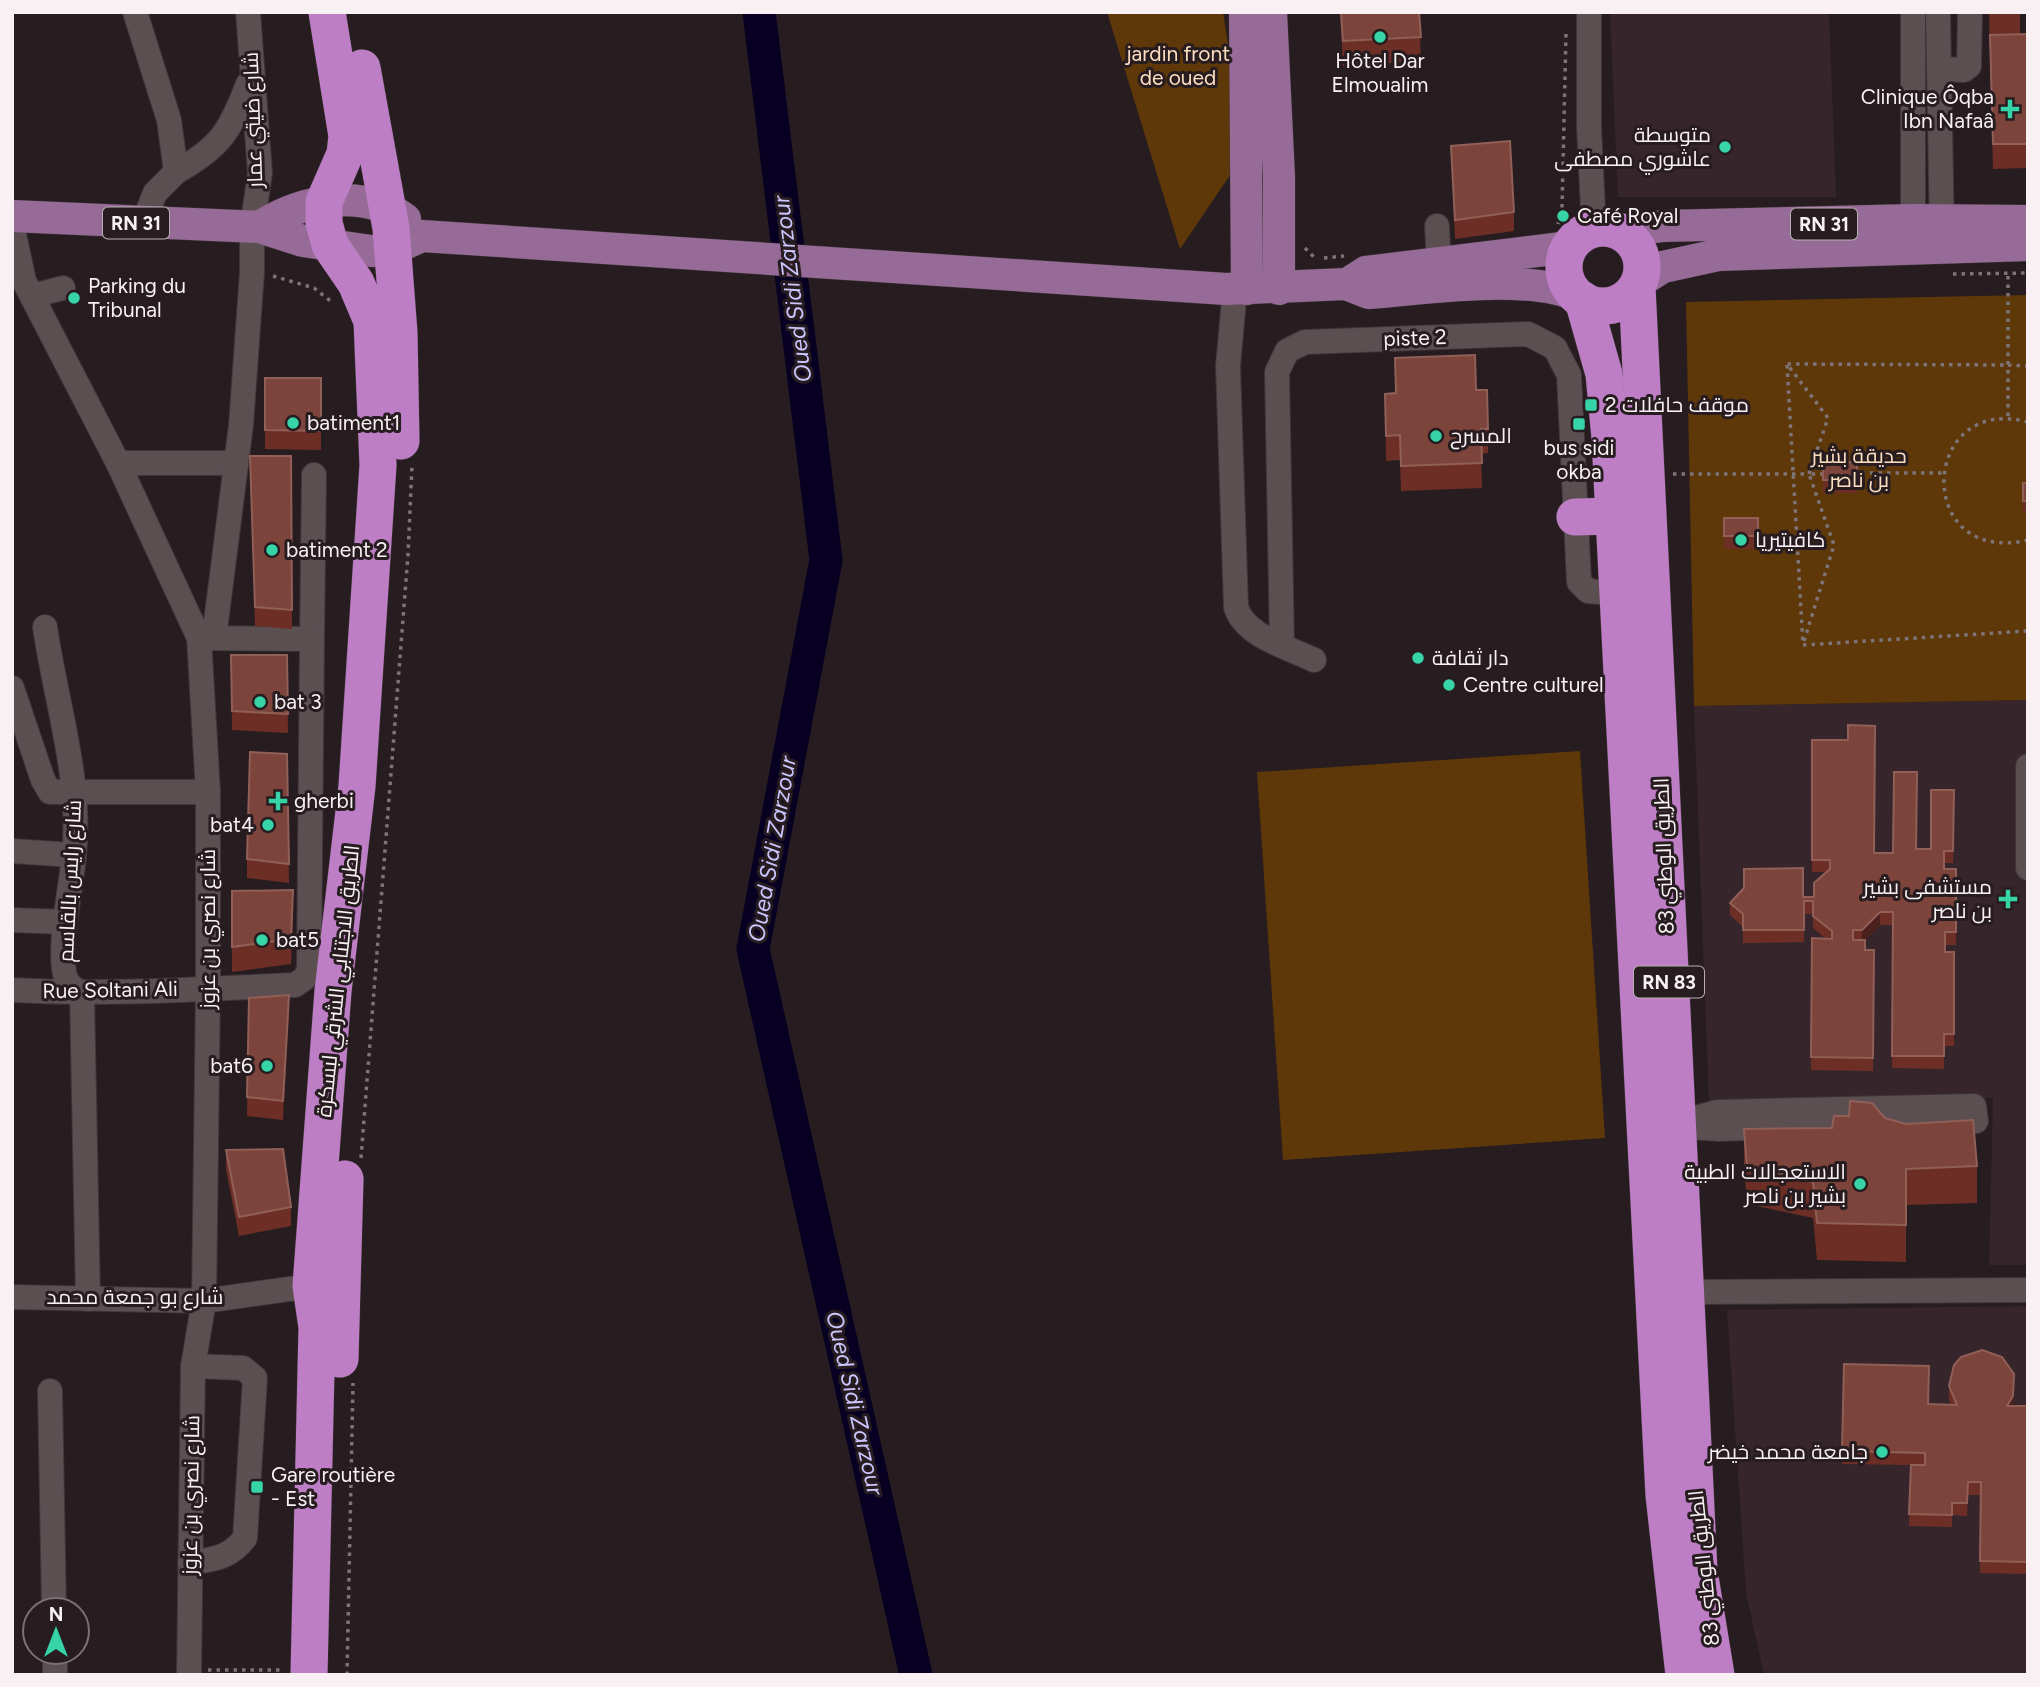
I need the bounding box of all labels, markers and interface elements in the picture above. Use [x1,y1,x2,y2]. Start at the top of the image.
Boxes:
marker: Hôtel Dar Elmoualim [1372,29,1388,45]
park label: jardin front de oued [1124,41,1230,90]
place label: Hôtel Dar Elmoualim [1332,48,1428,97]
street label: شارع ضيتي عمار [238,51,271,189]
place label: Clinique Ôqba Ibn Nafaâ [1861,84,1994,133]
marker: Clinique Ôqba Ibn Nafaâ [2000,99,2020,119]
place label: متوسطة عاشوري مصطفى [1554,122,1711,175]
marker: متوسطة عاشوري مصطفى [1717,139,1733,155]
water label: Oued Sidi Zarzour [767,193,817,384]
place label: Café Royal [1577,203,1678,228]
road number: RN 31 [103,208,169,238]
marker: Café Royal [1555,208,1571,224]
road number: RN 31 [1791,208,1857,240]
place label: Parking du Tribunal [88,273,186,322]
marker: Parking du Tribunal [66,290,82,306]
street label: piste 2 [1383,324,1447,351]
place label: موقف حافلات 2 [1605,392,1749,417]
marker: موقف حافلات 2 [1583,397,1599,413]
place label: batiment1 [307,410,401,435]
marker: batiment1 [285,415,301,431]
marker: bus sidi okba [1571,416,1587,432]
place label: المسرح [1450,423,1512,450]
marker: المسرح [1428,428,1444,444]
place label: bus sidi okba [1544,435,1614,484]
park label: حديقة بشير بن ناصر [1810,443,1907,493]
place label: كافيتيريا [1755,527,1825,552]
marker: كافيتيريا [1733,532,1749,548]
place label: batiment 2 [286,537,388,562]
marker: batiment 2 [264,542,280,558]
place label: دار ثقافة [1432,645,1509,670]
marker: دار ثقافة [1410,650,1426,666]
place label: Centre culturel [1463,672,1604,697]
marker: Centre culturel [1441,677,1457,693]
place label: bat 3 [274,689,322,714]
marker: bat 3 [252,694,268,710]
water label: Oued Sidi Zarzour [742,753,802,944]
street label: الطريق الوطني 83 [1648,777,1683,935]
place label: gherbi [294,788,354,813]
marker: gherbi [268,791,288,811]
street label: شارع رايس بالقاسم [53,799,88,963]
place label: bat4 [210,812,254,837]
marker: bat4 [260,817,276,833]
street label: الطريق الاجتنابي الشرقي لبسكرة [311,844,368,1119]
street label: شارع نصري بن عزوز [195,849,224,1010]
place label: مستشفى بشير بن ناصر [1862,874,1992,924]
marker: مستشفى بشير بن ناصر [1998,889,2018,909]
place label: bat5 [276,927,319,952]
marker: bat5 [254,932,270,948]
road number: RN 83 [1634,966,1704,998]
street label: Rue Soltani Ali [42,976,178,1003]
place label: bat6 [210,1053,253,1078]
marker: bat6 [259,1058,275,1074]
place label: الاستعجالات الطبية بشير بن ناصر [1684,1159,1846,1209]
marker: الاستعجالات الطبية بشير بن ناصر [1852,1176,1868,1192]
street label: شارع بو جمعة محمد [47,1284,223,1311]
water label: Oued Sidi Zarzour [820,1308,890,1499]
street label: شارع نصري بن عزوز [177,1415,208,1576]
place label: جامعة محمد خيضر [1707,1439,1868,1464]
marker: جامعة محمد خيضر [1874,1444,1890,1460]
place label: Gare routière - Est [271,1462,395,1511]
marker: Gare routière - Est [249,1479,265,1495]
street label: الطريق الوطني 83 [1683,1488,1728,1647]
north arrow [21,1596,91,1666]
text: N [49,1603,63,1626]

